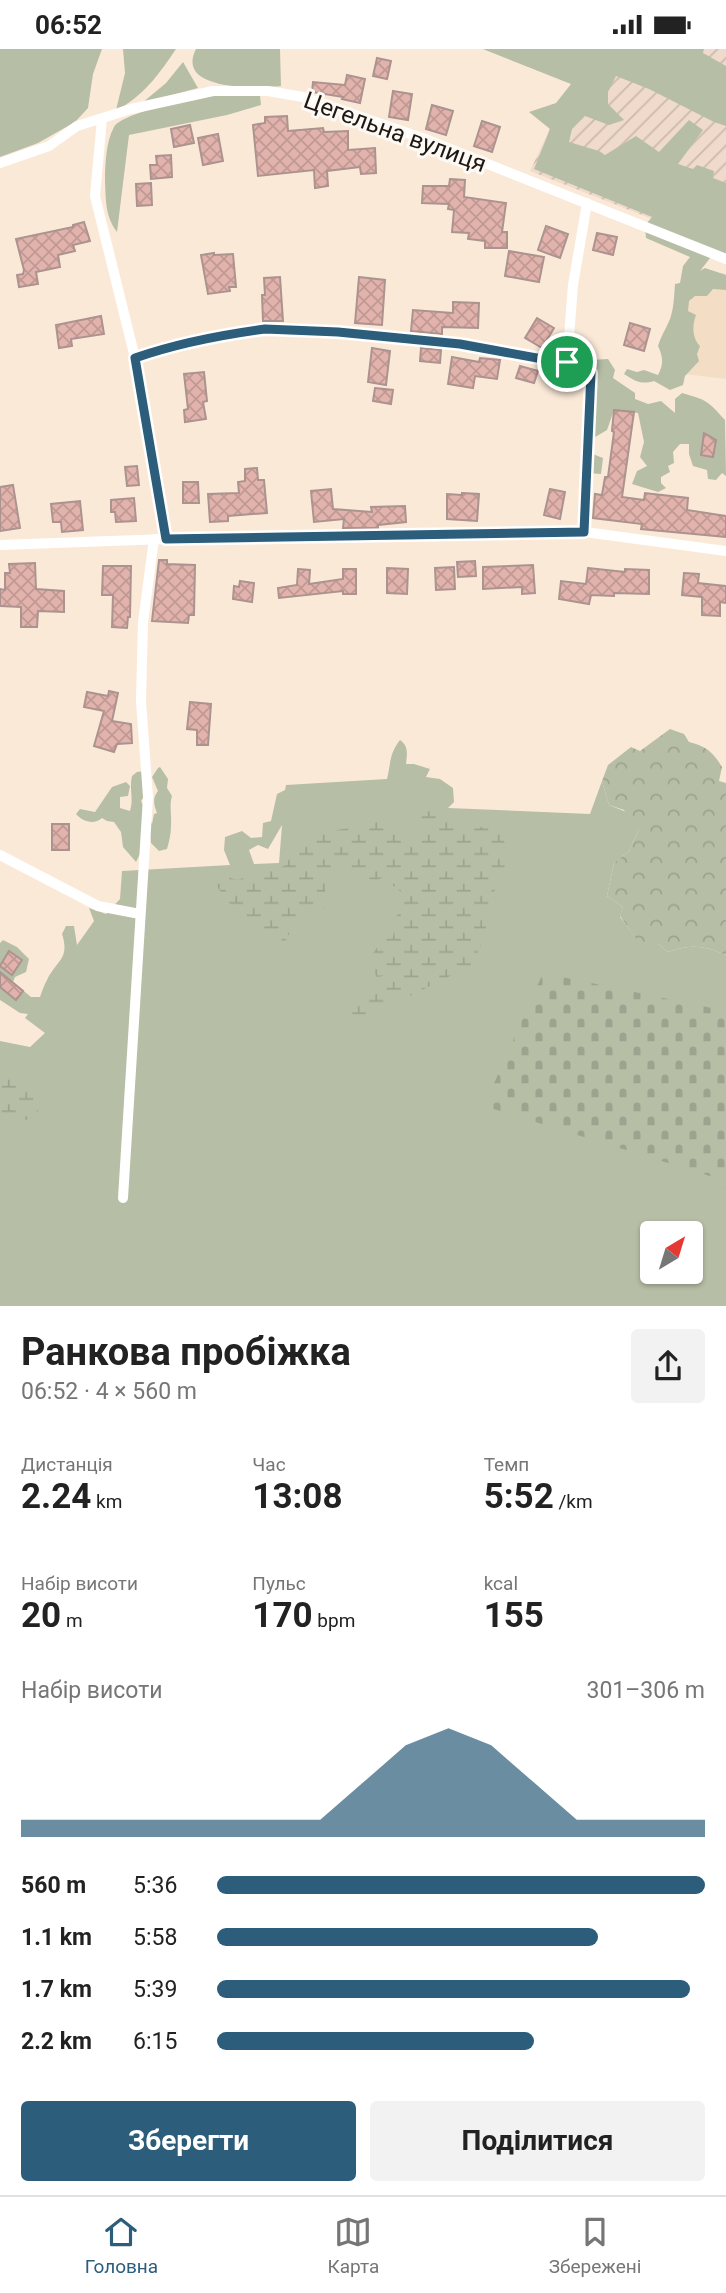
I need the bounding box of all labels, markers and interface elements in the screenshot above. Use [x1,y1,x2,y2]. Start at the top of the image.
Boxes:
text: 06:52 [35,10,102,40]
street label: Цегельна вулиця [300,86,490,178]
pin [537,332,597,392]
icon: arrive [548,343,586,381]
north arrow [640,1221,704,1285]
map controls [640,1221,703,1284]
button: share [631,1329,705,1403]
text: Ранкова пробіжка [21,1330,351,1374]
text: 06:52 · 4 × 560 m [21,1378,197,1405]
text: Дистанція [21,1453,113,1476]
text: Час [252,1453,286,1476]
text: Темп [484,1453,529,1476]
text: 2.24 [21,1476,91,1517]
text: 13:08 [252,1476,343,1517]
text: 5:52 [484,1476,554,1517]
text: km [91,1490,122,1513]
text: /km [554,1490,593,1513]
text: Набір висоти [21,1572,138,1595]
text: Пульс [252,1572,306,1595]
text: kcal [484,1572,518,1595]
text: 20 [21,1595,61,1636]
text: 170 [252,1595,313,1636]
text: 155 [484,1595,544,1636]
text: m [61,1609,83,1632]
text: bpm [313,1609,355,1632]
text: Набір висоти [21,1677,163,1704]
text: 301–306 m [586,1677,705,1704]
text: 560 m [21,1872,86,1899]
text: 5:36 [133,1872,177,1899]
text: 1.1 km [21,1924,92,1951]
text: 5:58 [133,1924,177,1951]
text: 1.7 km [21,1976,92,2003]
text: 5:39 [133,1976,177,2003]
text: 2.2 km [21,2028,92,2055]
text: 6:15 [133,2028,177,2055]
button: Зберегти [21,2101,356,2181]
button: Поділитися [370,2101,705,2181]
tab: Головна [85,2213,158,2278]
tab: Карта [328,2213,379,2278]
tab: Збережені [549,2213,641,2278]

